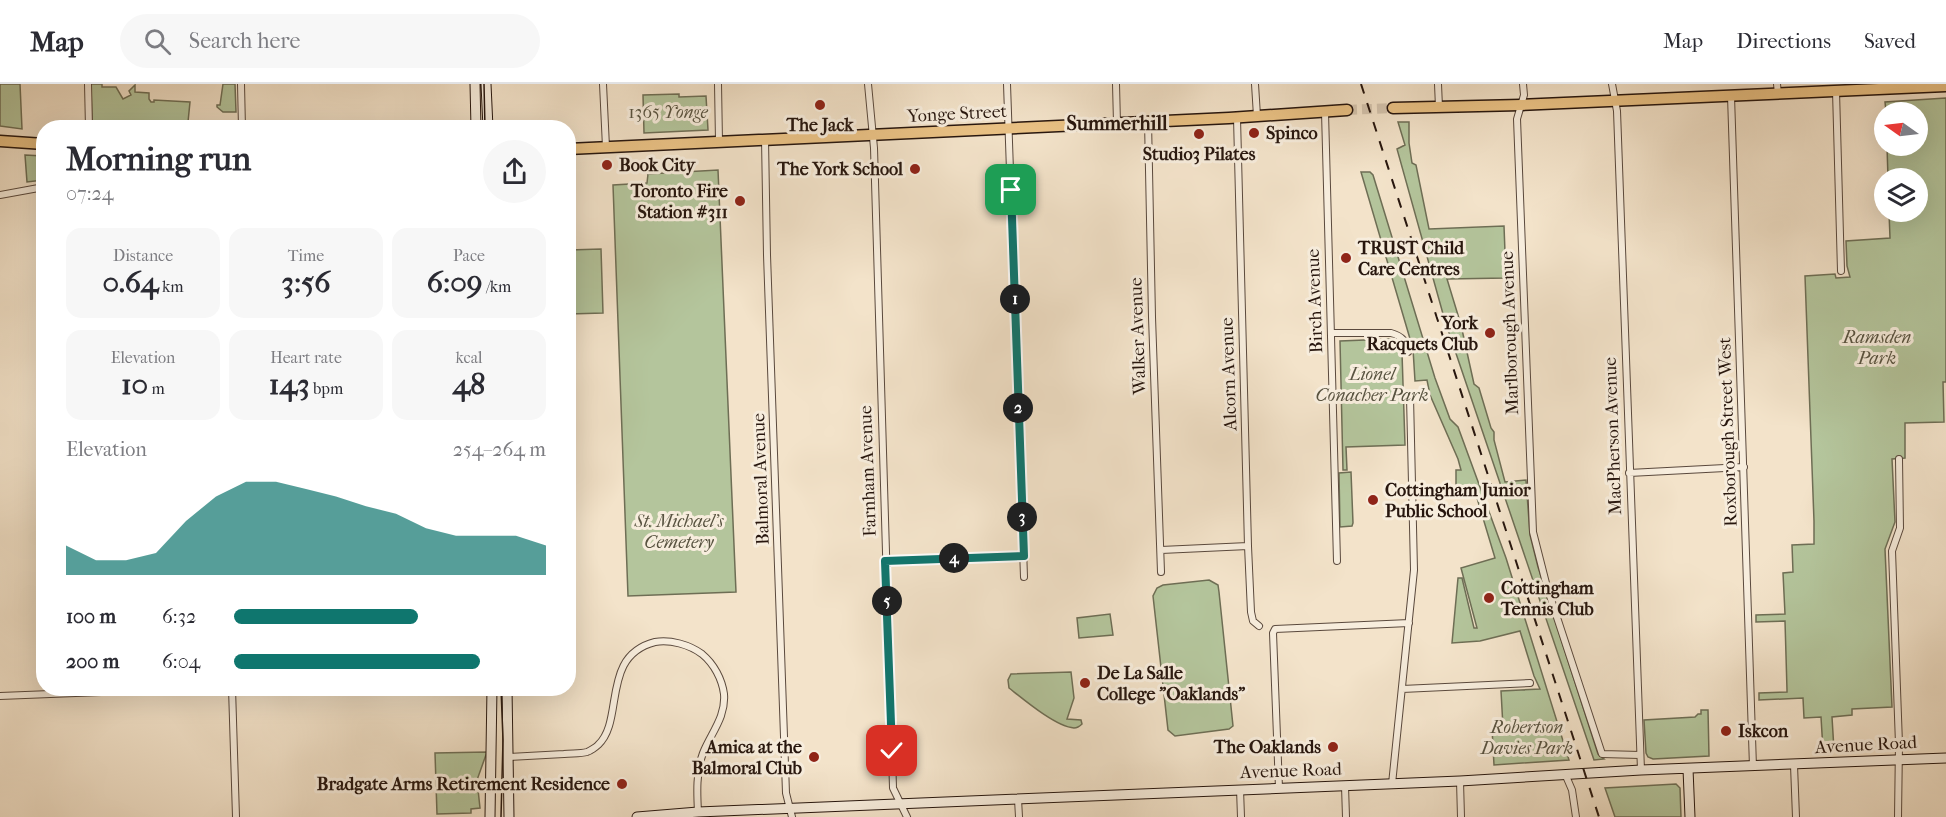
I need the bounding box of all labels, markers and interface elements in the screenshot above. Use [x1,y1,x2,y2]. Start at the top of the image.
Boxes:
search box [120,14,540,68]
text: Map [30,25,84,58]
icon: search [141,25,174,58]
text: Search here [189,28,300,54]
text: Map [1663,29,1703,53]
text: Directions [1736,29,1831,53]
text: Saved [1864,29,1916,53]
marker: The Jack [813,98,827,112]
street label: Yonge Street [906,101,1008,127]
park label: 1365 Yonge [628,102,708,123]
north arrow [1874,102,1928,156]
map controls [1874,102,1928,222]
district label: Summerhill [1066,112,1168,135]
place label: The Jack [785,115,854,136]
place label: Spinco [1266,123,1318,144]
marker: Spinco [1247,126,1261,140]
marker: Studio3 Pilates [1192,127,1206,141]
text: Morning run [66,140,251,179]
button: share [483,140,546,203]
place label: Studio3 Pilates [1143,144,1256,165]
place label: Book City [619,155,697,176]
marker: Book City [600,158,614,172]
place label: The York School [776,159,904,180]
marker: The York School [908,162,922,176]
pin [985,164,1036,215]
button: layers [1874,168,1928,222]
icon: arrive [994,173,1027,206]
place label: Toronto Fire Station #311 [630,181,728,223]
text: 07:24 [66,182,114,205]
marker: Toronto Fire Station #311 [733,194,747,208]
place label: TRUST Child Care Centres [1357,238,1465,280]
text: Distance [113,246,173,265]
text: Time [288,246,324,265]
text: Pace [453,246,485,265]
street label: Birch Avenue [1303,248,1327,354]
marker: TRUST Child Care Centres [1339,251,1353,265]
street label: Marlborough Avenue [1497,251,1523,415]
text: 0.64 [102,265,159,300]
text: 3:56 [282,265,330,300]
text: 6:09 [427,265,482,300]
text: km [159,277,184,296]
text: /km [482,277,511,296]
street label: Walker Avenue [1125,277,1151,396]
pin: 1 [1000,284,1030,314]
text: 1 [1012,289,1018,308]
place label: York Racquets Club [1367,313,1479,355]
street label: Alcorn Avenue [1217,317,1242,432]
marker: York Racquets Club [1483,326,1497,340]
park label: Ramsden Park [1842,327,1911,369]
street label: Roxborough Street West [1714,336,1742,527]
text: Elevation [111,348,175,367]
text: Heart rate [270,348,342,367]
text: kcal [456,348,482,367]
street label: MacPherson Avenue [1600,357,1626,515]
park label: Lionel Conacher Park [1316,364,1428,406]
text: 10 [121,367,148,402]
text: 143 [269,367,310,402]
text: 48 [453,367,485,402]
text: m [148,379,165,398]
text: bpm [310,379,343,398]
pin: 2 [1003,393,1033,423]
text: 2 [1014,398,1022,417]
street label: Farnham Avenue [855,405,881,537]
street label: Balmoral Avenue [748,413,774,545]
text: Elevation [66,438,147,461]
text: 254–264 m [453,438,546,461]
place label: Cottingham Junior Public School [1385,480,1531,522]
marker: Cottingham Junior Public School [1366,493,1380,507]
pin: 3 [1007,502,1037,532]
text: 3 [1019,507,1025,526]
park label: St. Michael's Cemetery [633,511,724,553]
pin: 4 [939,543,969,573]
text: 4 [949,548,959,567]
place label: Cottingham Tennis Club [1500,578,1595,620]
pin: 5 [872,586,902,616]
text: 5 [884,591,890,610]
marker: Cottingham Tennis Club [1482,591,1496,605]
text: 100 m [66,605,116,628]
text: 6:32 [162,605,196,628]
text: 200 m [66,650,119,673]
text: 6:04 [162,650,200,673]
place label: De La Salle College "Oaklands" [1097,663,1245,705]
marker: De La Salle College "Oaklands" [1078,676,1092,690]
park label: Robertson Davies Park [1480,717,1573,759]
place label: Iskcon [1738,721,1789,742]
marker: Iskcon [1719,724,1733,738]
pin [866,725,917,776]
street label: Avenue Road [1814,732,1918,758]
icon: check [875,734,908,767]
place label: Amica at the Balmoral Club [692,737,803,779]
place label: The Oaklands [1213,737,1321,758]
marker: The Oaklands [1326,740,1340,754]
marker: Amica at the Balmoral Club [807,750,821,764]
street label: Avenue Road [1239,759,1343,783]
place label: Bradgate Arms Retirement Residence [317,774,610,795]
marker: Bradgate Arms Retirement Residence [615,777,629,791]

